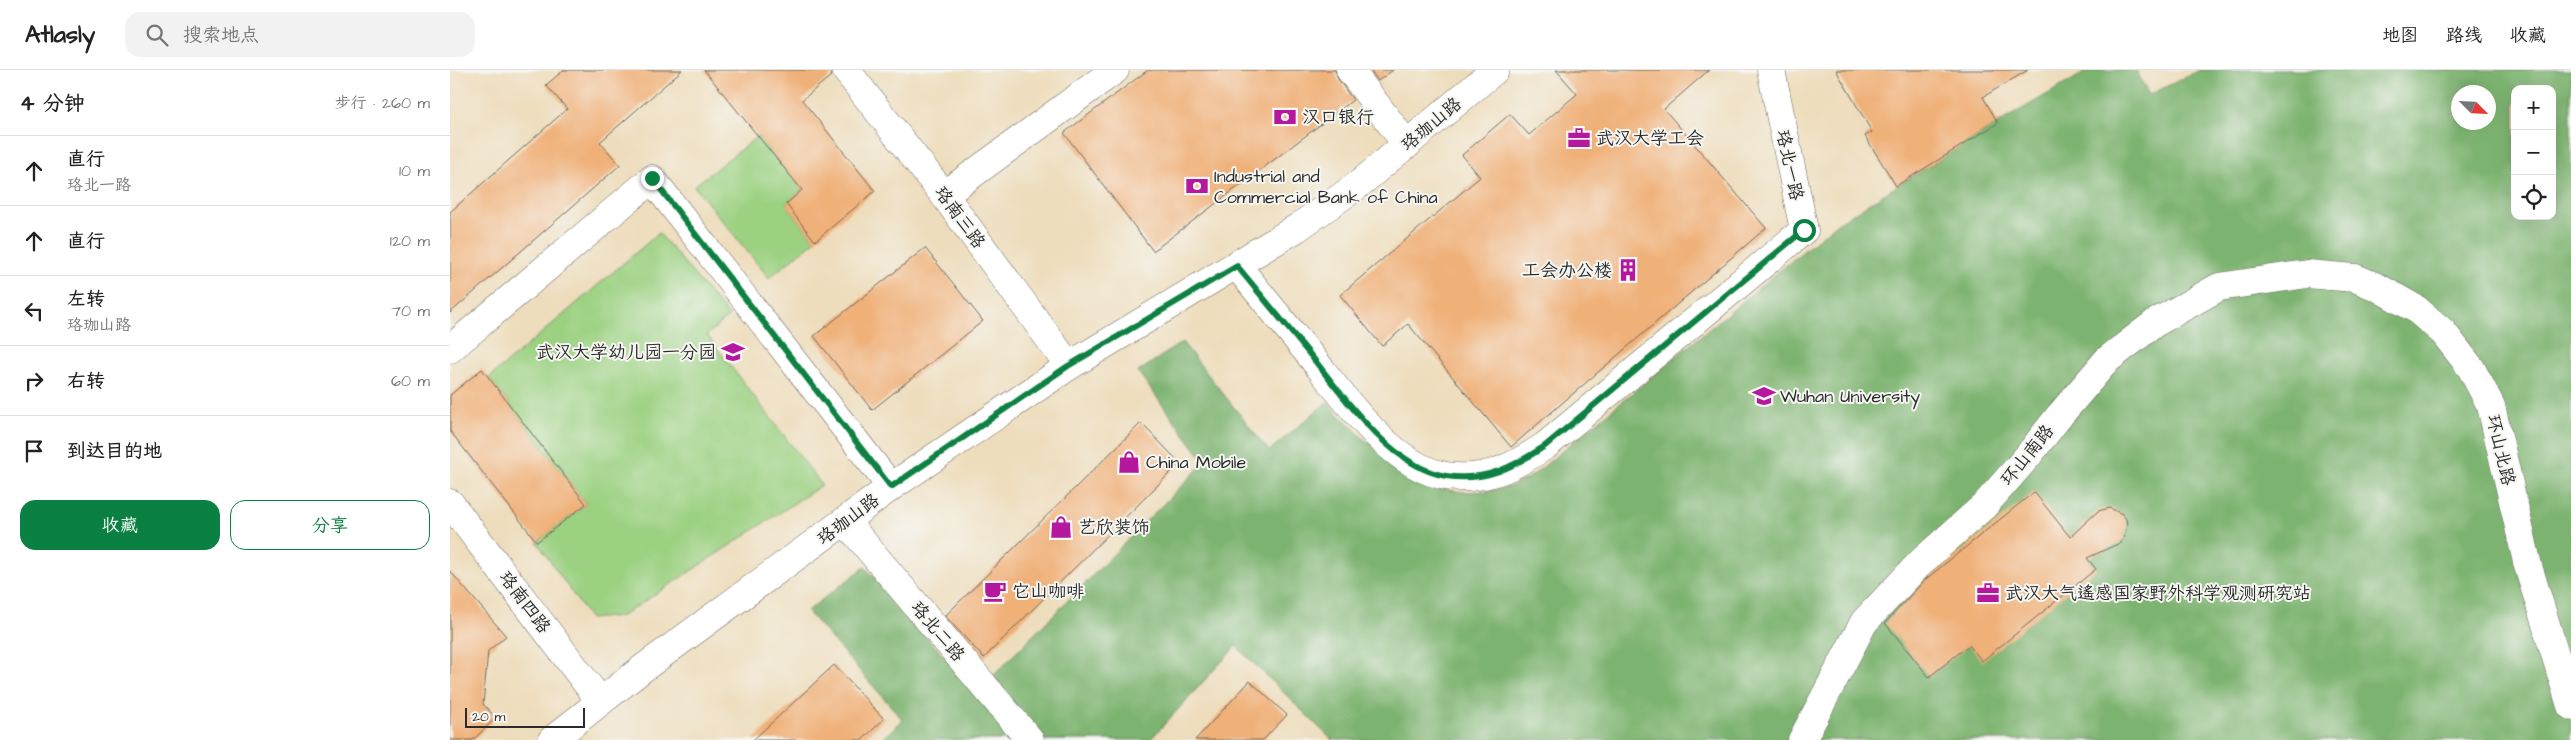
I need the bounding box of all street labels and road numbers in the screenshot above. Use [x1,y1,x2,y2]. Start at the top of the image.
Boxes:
street label: 珞珈山路 [1396,92,1467,157]
street label: 珞北一路 [1770,127,1809,203]
street label: 珞南三路 [928,181,991,254]
street label: 环山北路 [2480,412,2521,488]
street label: 环山南路 [1995,419,2060,491]
street label: 珞珈山路 [812,488,885,551]
street label: 珞南四路 [493,566,556,639]
street label: 珞北二路 [905,596,970,667]

